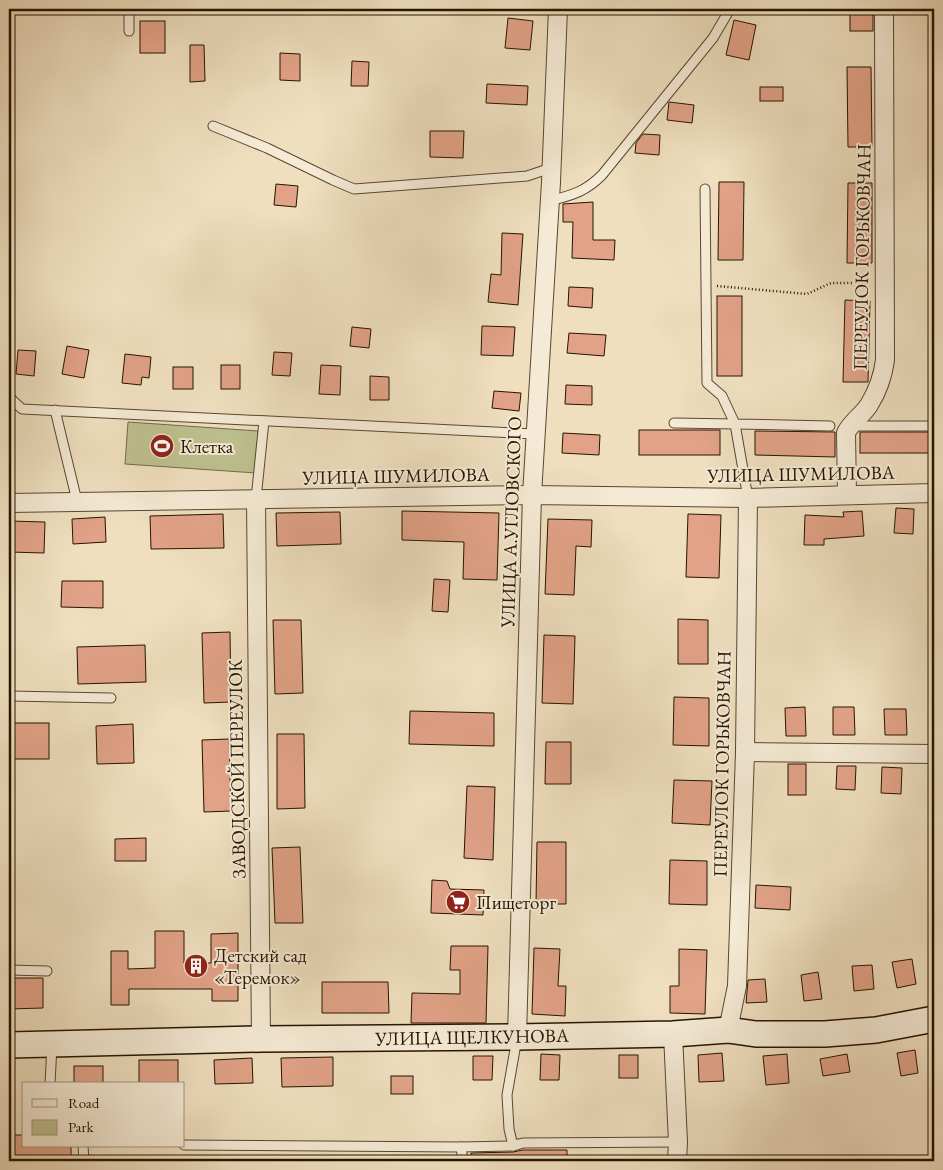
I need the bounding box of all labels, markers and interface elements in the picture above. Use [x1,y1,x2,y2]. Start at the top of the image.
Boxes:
street label: ПЕРЕУЛОК ГОРЬКОВЧАН [848,144,876,370]
street label: УЛИЦА А.УГЛОВСКОГО [495,416,527,629]
sports icon: Клетка [149,433,175,459]
place label: Клетка [180,434,234,459]
street label: УЛИЦА ШУМИЛОВА [706,460,896,488]
street label: УЛИЦА ШУМИЛОВА [301,462,491,490]
street label: ПЕРЕУЛОК ГОРЬКОВЧАН [708,651,736,877]
street label: ЗАВОДСКОЙ ПЕРЕУЛОК [223,659,251,879]
supermarket icon: Пищеторг [445,889,471,915]
place label: Пищеторг [476,890,556,915]
place label: Детский сад «Теремок» [214,943,307,990]
building icon: Детский сад «Теремок» [183,953,209,979]
street label: УЛИЦА ЩЕЛКУНОВА [374,1023,570,1051]
legend [22,1082,185,1148]
text: Road [68,1093,100,1112]
text: Park [68,1117,95,1136]

